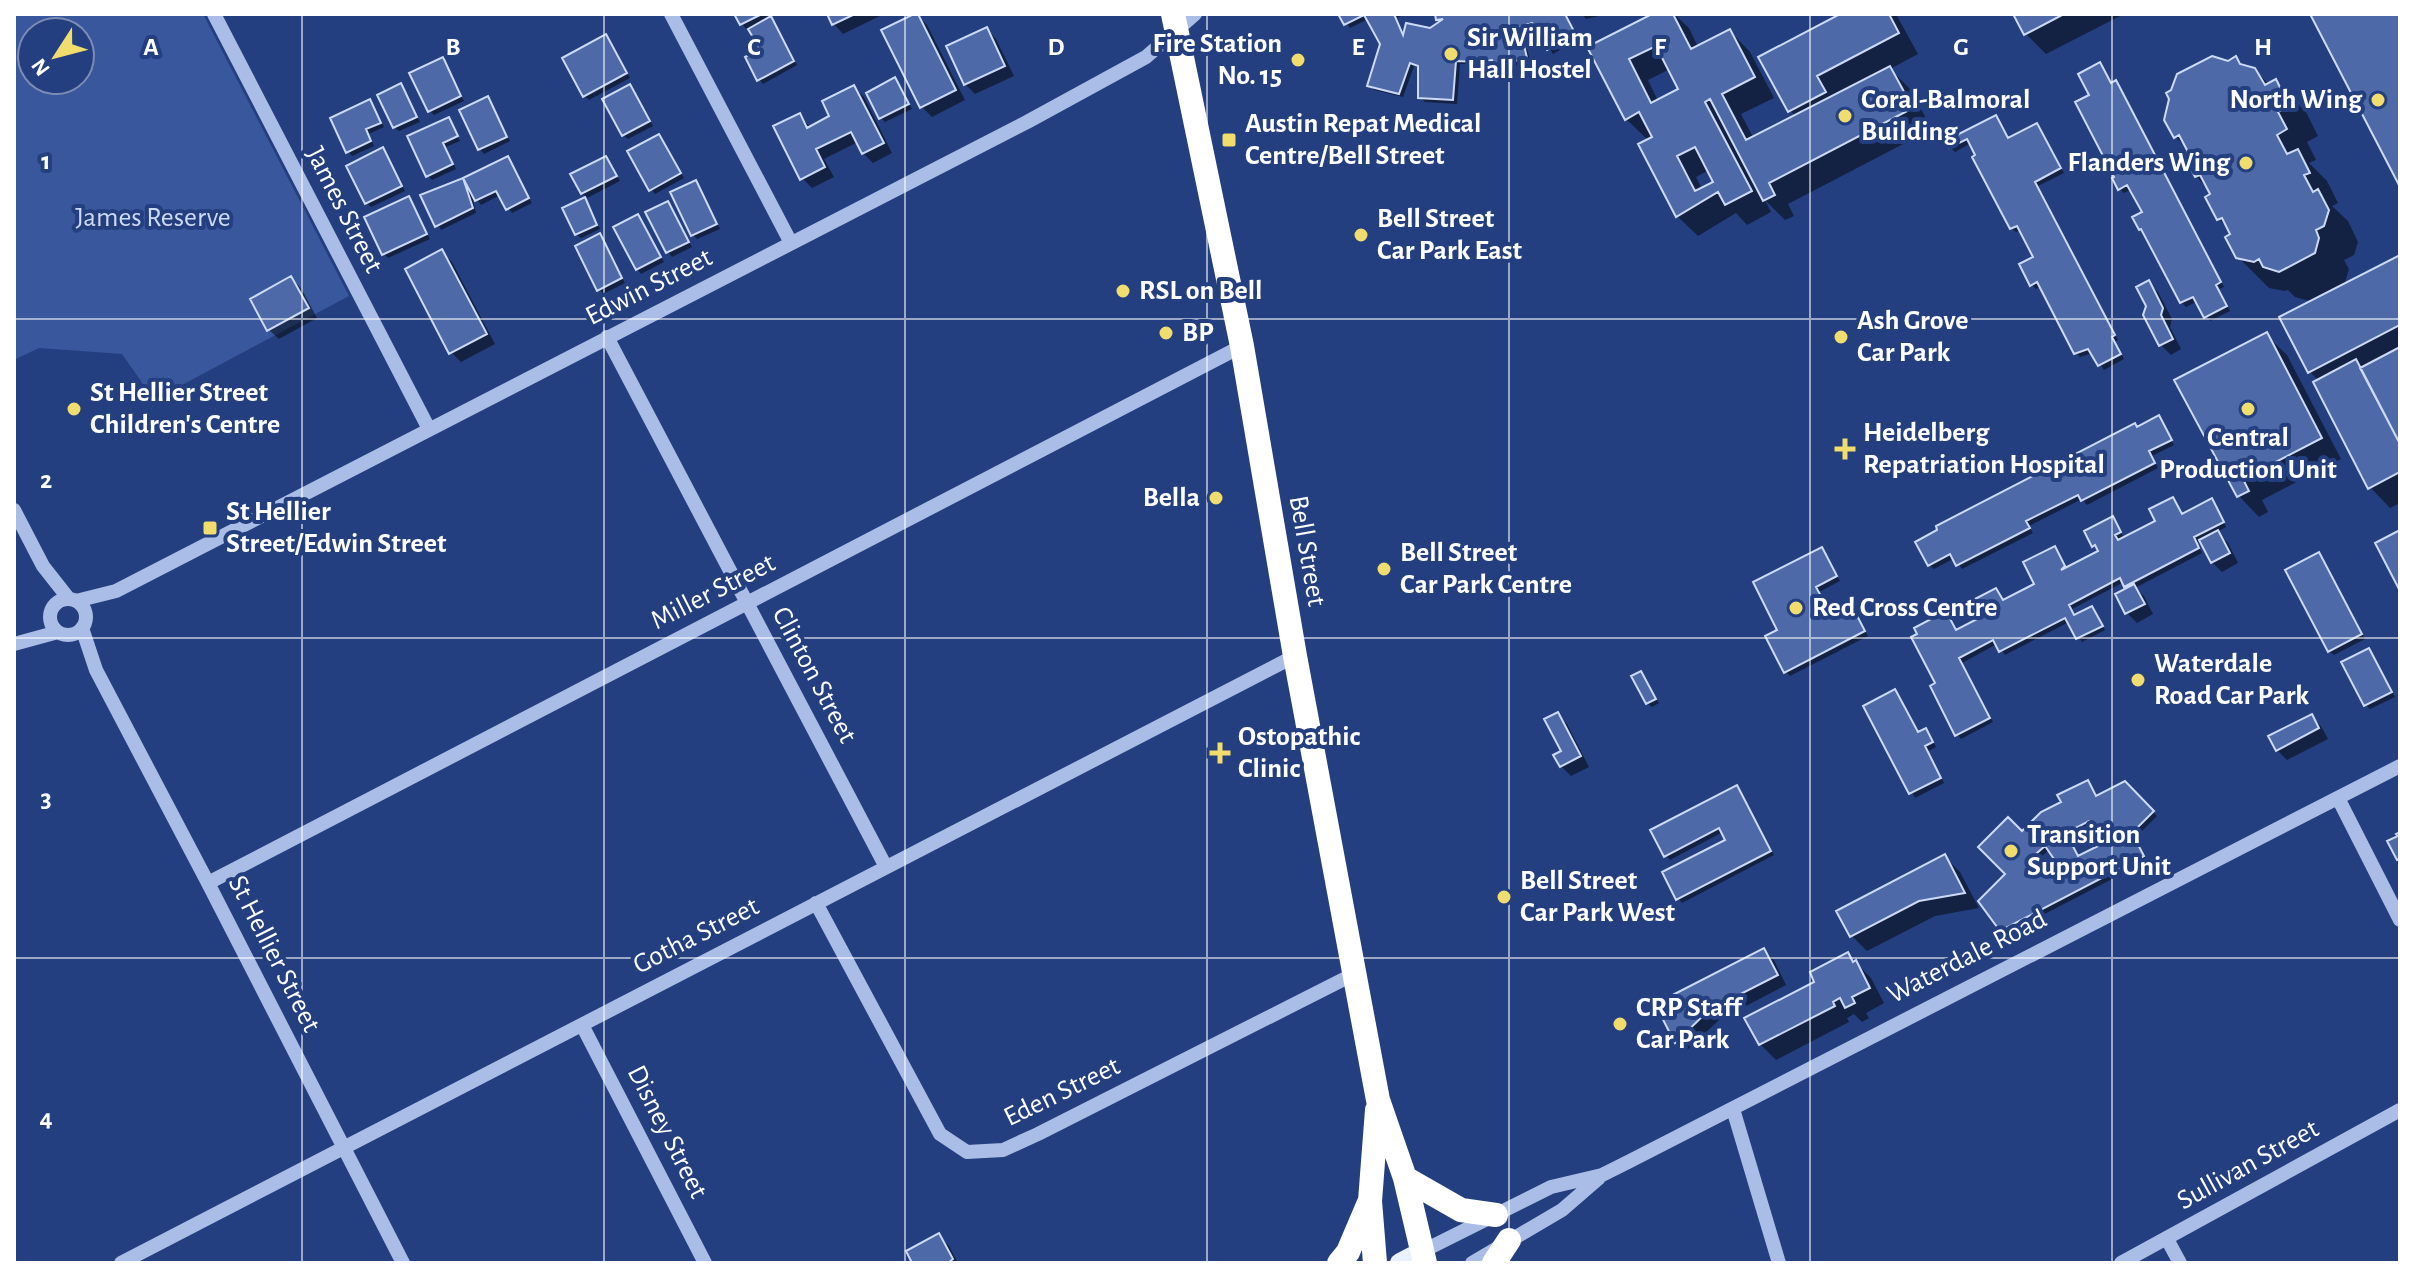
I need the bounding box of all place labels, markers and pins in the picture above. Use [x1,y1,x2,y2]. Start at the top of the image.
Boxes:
place label: Sir William Hall Hostel [1467,24,1593,84]
place label: Fire Station No. 15 [1153,30,1282,90]
marker: Sir William Hall Hostel [1442,45,1460,63]
marker: Fire Station No. 15 [1289,51,1307,69]
place label: Coral-Balmoral Building [1861,86,2030,146]
place label: North Wing [2230,86,2363,114]
marker: North Wing [2369,91,2387,109]
marker: Coral-Balmoral Building [1836,107,1854,125]
place label: Austin Repat Medical Centre/Bell Street [1245,110,1481,170]
marker: Austin Repat Medical Centre/Bell Street [1220,131,1238,149]
place label: Flanders Wing [2067,149,2231,177]
marker: Flanders Wing [2237,154,2255,172]
place label: Bell Street Car Park East [1377,205,1522,265]
marker: Bell Street Car Park East [1352,226,1370,244]
place label: RSL on Bell [1139,277,1262,305]
marker: RSL on Bell [1114,282,1132,300]
place label: Ash Grove Car Park [1857,307,1968,367]
place label: BP [1182,319,1214,347]
marker: BP [1157,324,1175,342]
marker: Ash Grove Car Park [1832,328,1850,346]
place label: St Hellier Street Children's Centre [90,379,280,439]
marker: St Hellier Street Children's Centre [65,400,83,418]
marker: Central Production Unit [2239,400,2257,418]
place label: Heidelberg Repatriation Hospital [1863,419,2105,479]
place label: Central Production Unit [2159,424,2337,484]
marker: Heidelberg Repatriation Hospital [1834,438,1856,460]
place label: Bella [1143,484,1200,512]
marker: Bella [1207,489,1225,507]
place label: St Hellier Street/Edwin Street [226,498,447,558]
marker: St Hellier Street/Edwin Street [201,519,219,537]
place label: Bell Street Car Park Centre [1400,539,1572,599]
marker: Bell Street Car Park Centre [1375,560,1393,578]
place label: Red Cross Centre [1812,594,1998,622]
marker: Red Cross Centre [1787,599,1805,617]
place label: Waterdale Road Car Park [2154,650,2309,710]
marker: Waterdale Road Car Park [2129,671,2147,689]
place label: Ostopathic Clinic [1238,723,1361,783]
marker: Ostopathic Clinic [1209,742,1231,764]
place label: Transition Support Unit [2027,821,2171,881]
marker: Transition Support Unit [2002,842,2020,860]
place label: Bell Street Car Park West [1520,867,1675,927]
marker: Bell Street Car Park West [1495,888,1513,906]
place label: CRP Staff Car Park [1636,994,1743,1054]
marker: CRP Staff Car Park [1611,1015,1629,1033]

